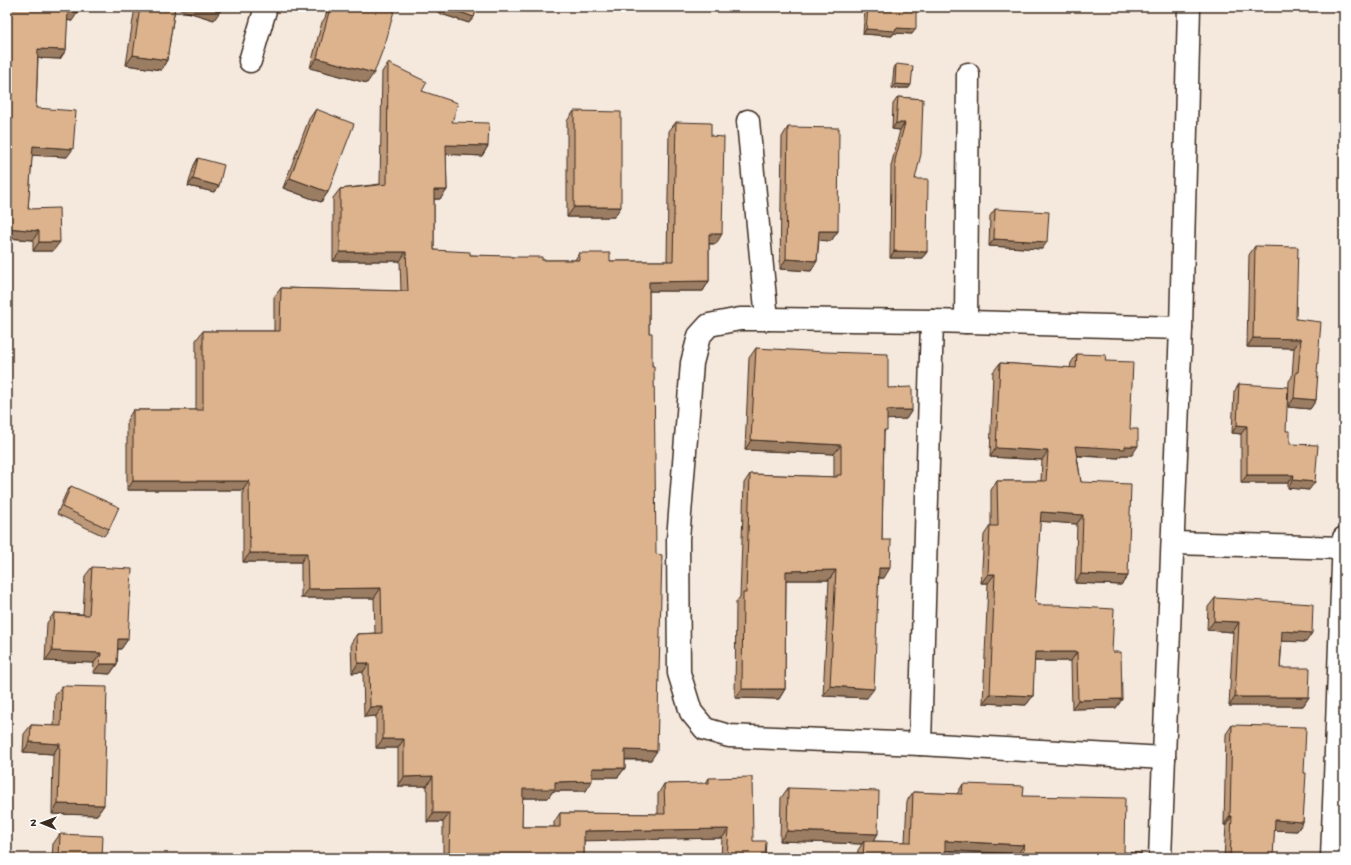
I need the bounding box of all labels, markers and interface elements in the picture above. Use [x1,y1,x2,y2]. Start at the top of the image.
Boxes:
north arrow [22,803,62,843]
text: N [28,819,40,827]

